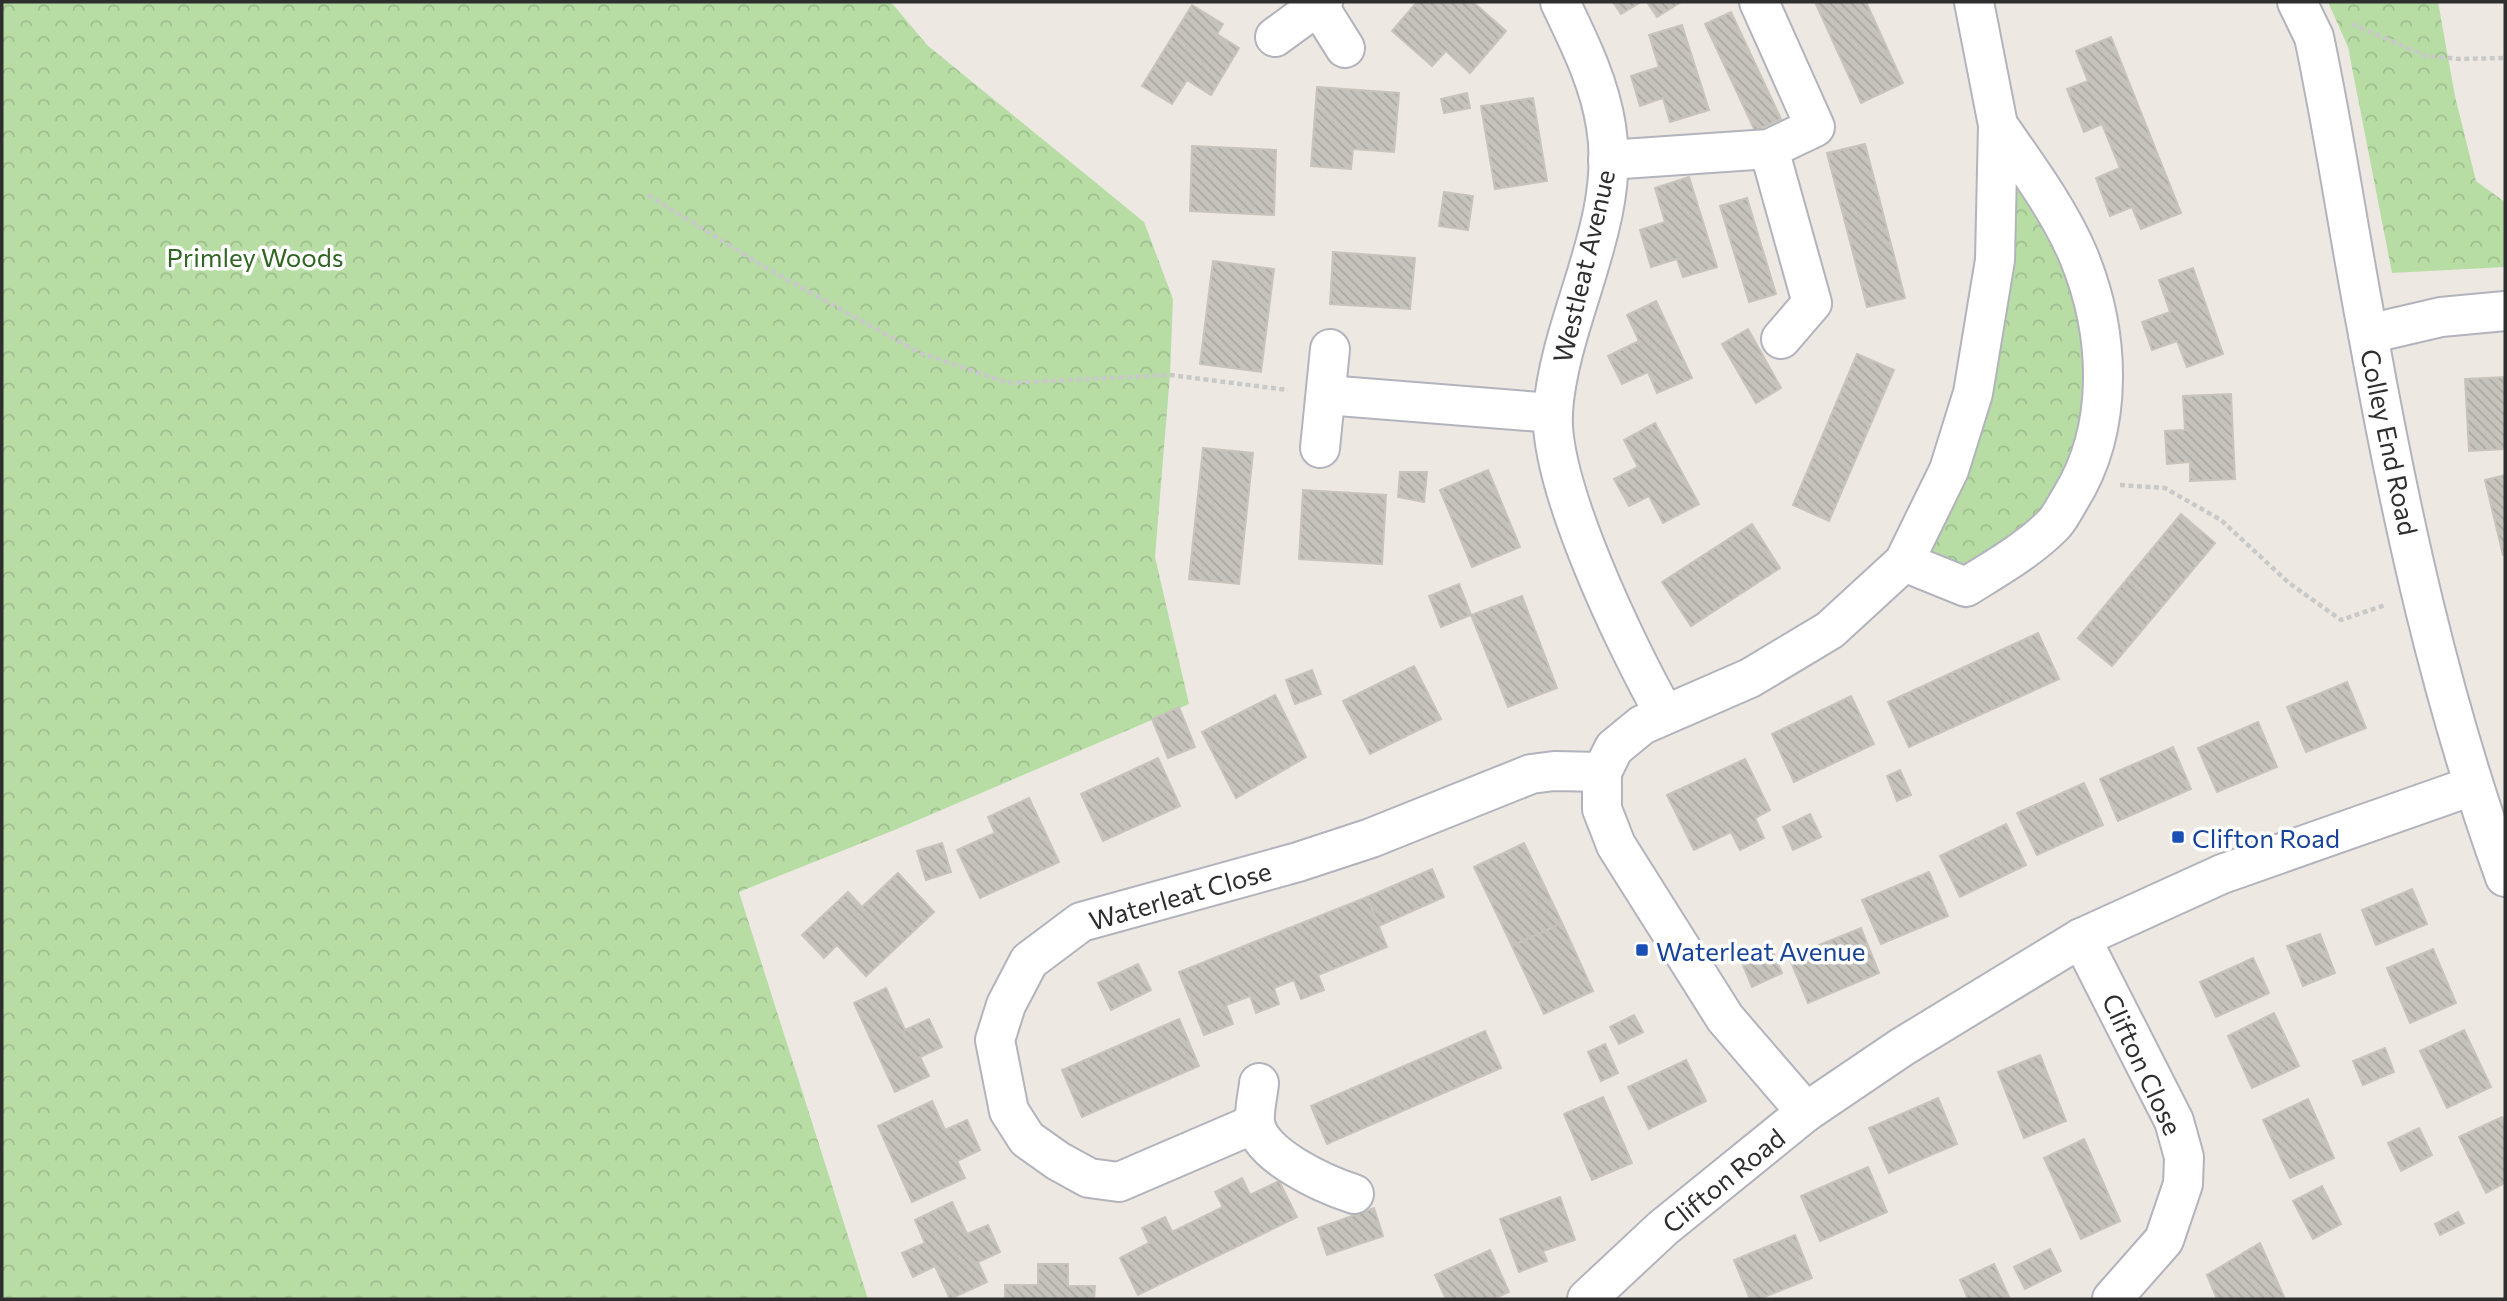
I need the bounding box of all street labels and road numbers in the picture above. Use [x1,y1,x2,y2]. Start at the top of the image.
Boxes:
street label: Westleat Avenue [1546,167,1620,365]
street label: Colley End Road [2355,346,2425,538]
street label: Waterleat Close [1085,854,1275,936]
street label: Clifton Close [2097,988,2189,1140]
street label: Clifton Road [1656,1121,1790,1239]

